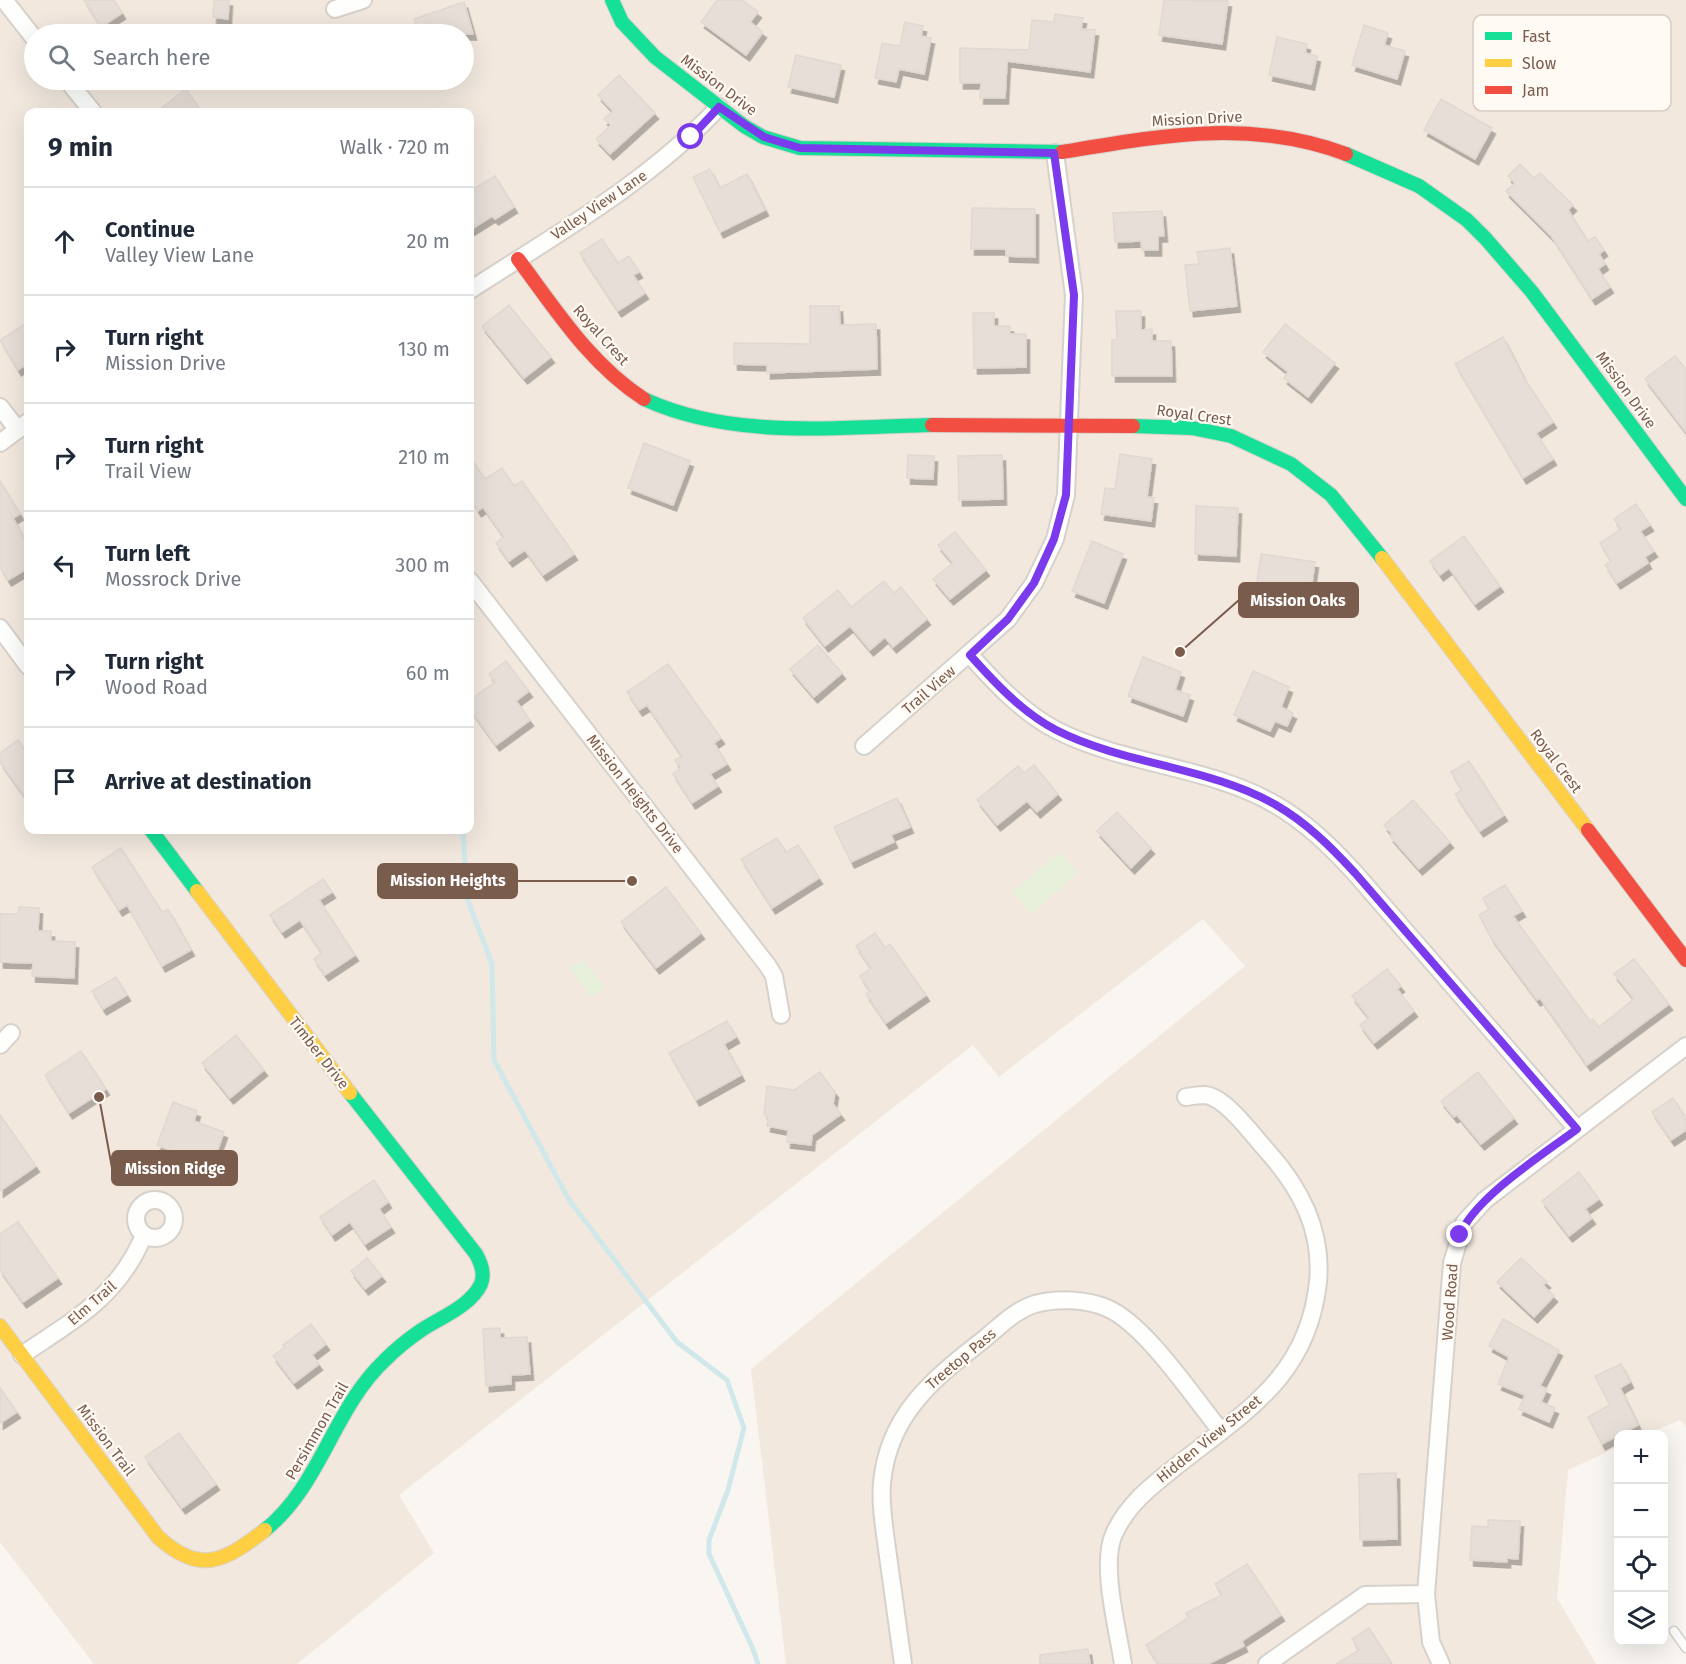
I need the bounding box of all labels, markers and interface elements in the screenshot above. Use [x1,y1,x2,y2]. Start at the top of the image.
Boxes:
legend [1473,15,1671,111]
search box [24,24,474,90]
text: Fast [1522,27,1551,46]
icon: search [45,41,78,74]
text: Search here [93,44,211,71]
street label: Mission Drive [677,51,761,119]
text: Slow [1522,54,1557,73]
text: Jam [1522,81,1549,100]
street label: Mission Drive [1151,108,1243,130]
route start [677,123,703,149]
text: 9 min [48,132,113,163]
text: Walk · 720 m [340,135,450,159]
street label: Valley View Lane [548,166,650,244]
text: Continue [105,216,195,243]
icon: ahead [48,225,81,258]
text: 20 m [407,229,450,253]
text: Valley View Lane [105,243,254,267]
street label: Royal Crest [569,301,633,369]
text: Turn right [105,324,204,351]
icon: right [48,333,81,366]
text: 130 m [398,337,450,361]
street label: Mission Drive [1592,348,1660,432]
text: Mission Drive [105,351,226,375]
street label: Royal Crest [1156,401,1233,429]
text: Turn right [105,432,204,459]
icon: right [48,441,81,474]
text: 210 m [398,445,450,469]
text: Trail View [105,459,191,483]
text: Turn left [105,540,190,567]
icon: left [48,549,81,582]
text: 300 m [395,553,450,577]
text: Mossrock Drive [105,567,242,591]
callout: Mission Oaks [1239,583,1358,617]
text: Mission Oaks [1250,591,1346,610]
text: Turn right [105,648,204,675]
icon: right [48,657,81,690]
text: 60 m [406,661,450,685]
street label: Trail View [899,662,960,718]
text: Wood Road [105,675,208,699]
street label: Royal Crest [1526,726,1586,797]
street label: Mission Heights Drive [583,731,687,857]
icon: arrive [48,765,81,798]
text: Arrive at destination [105,768,312,795]
callout: Mission Heights [378,864,517,898]
text: Mission Heights [390,871,506,890]
street label: Timber Drive [285,1013,353,1093]
callout: Mission Ridge [112,1151,237,1185]
text: Mission Ridge [125,1159,225,1178]
route end [1446,1221,1472,1247]
street label: Wood Road [1438,1263,1462,1341]
street label: Elm Trail [64,1277,120,1329]
street label: Treetop Pass [922,1325,1000,1393]
street label: Persimmon Trail [282,1378,353,1483]
street label: Hidden View Street [1153,1391,1265,1487]
street label: Mission Trail [73,1401,139,1480]
map controls [1614,1430,1668,1646]
button: + [1614,1430,1668,1484]
button: − [1614,1484,1668,1538]
button: locate [1614,1538,1668,1592]
button: layers [1614,1592,1668,1646]

